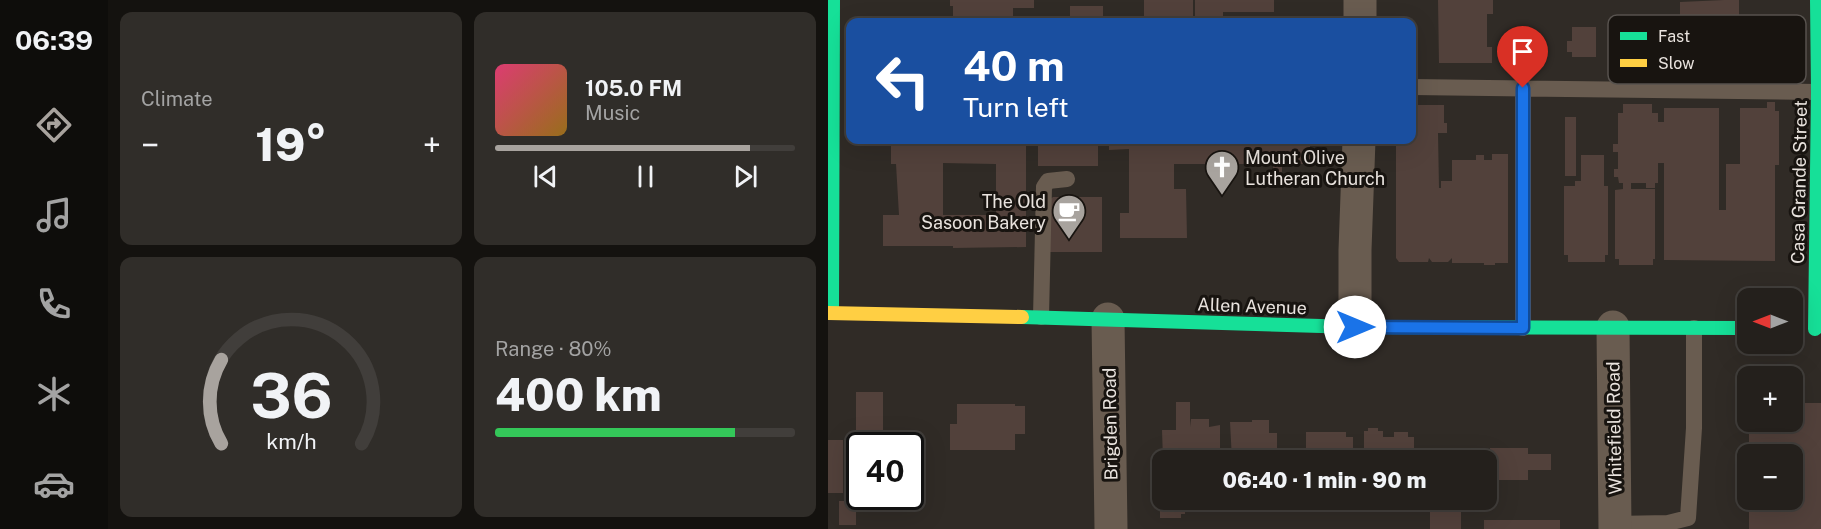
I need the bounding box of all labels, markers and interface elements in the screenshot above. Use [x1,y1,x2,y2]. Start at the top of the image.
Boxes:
legend [1608,15,1806,84]
text: 06:39 [15,24,93,56]
pin [1497,26,1548,88]
text: Fast [1658,27,1690,46]
icon: arrive [1506,35,1539,68]
text: 40 m [963,41,1065,90]
icon: left [864,42,942,120]
text: Slow [1658,54,1695,73]
text: 105.0 FM [585,75,682,101]
text: Climate [141,87,213,111]
text: Turn left [963,91,1069,123]
street label: Casa Grande Street [1787,100,1811,264]
text: Music [585,101,640,125]
icon: directions [33,104,75,146]
text: 19° [255,118,327,171]
text: − [141,126,159,164]
text: + [423,126,441,164]
place label: Mount Olive Lutheran Church [1245,147,1385,189]
church icon: Mount Olive Lutheran Church [1204,149,1240,196]
icon: previous [529,160,562,193]
icon: pause [629,160,662,193]
icon: next [729,160,762,193]
place label: The Old Sasoon Bakery [921,191,1046,233]
cafe icon: The Old Sasoon Bakery [1051,193,1087,240]
icon: music [33,194,75,236]
icon: phone [33,283,75,325]
north arrow [1737,288,1803,354]
map controls [1737,288,1803,510]
street label: Allen Avenue [1197,294,1307,318]
position arrow [1323,295,1387,359]
text: Range · 80% [495,337,612,361]
text: 36 [250,359,332,432]
street label: Whitefield Road [1602,361,1626,495]
button: + [1737,366,1803,432]
street label: Brigden Road [1099,367,1121,481]
text: 400 km [495,368,662,421]
icon: climate [33,373,75,415]
text: km/h [266,429,316,454]
speed limit sign: 40 [846,432,924,510]
button: − [1737,444,1803,510]
icon: car [33,463,75,505]
text: 06:40 · 1 min · 90 m [1223,467,1426,493]

